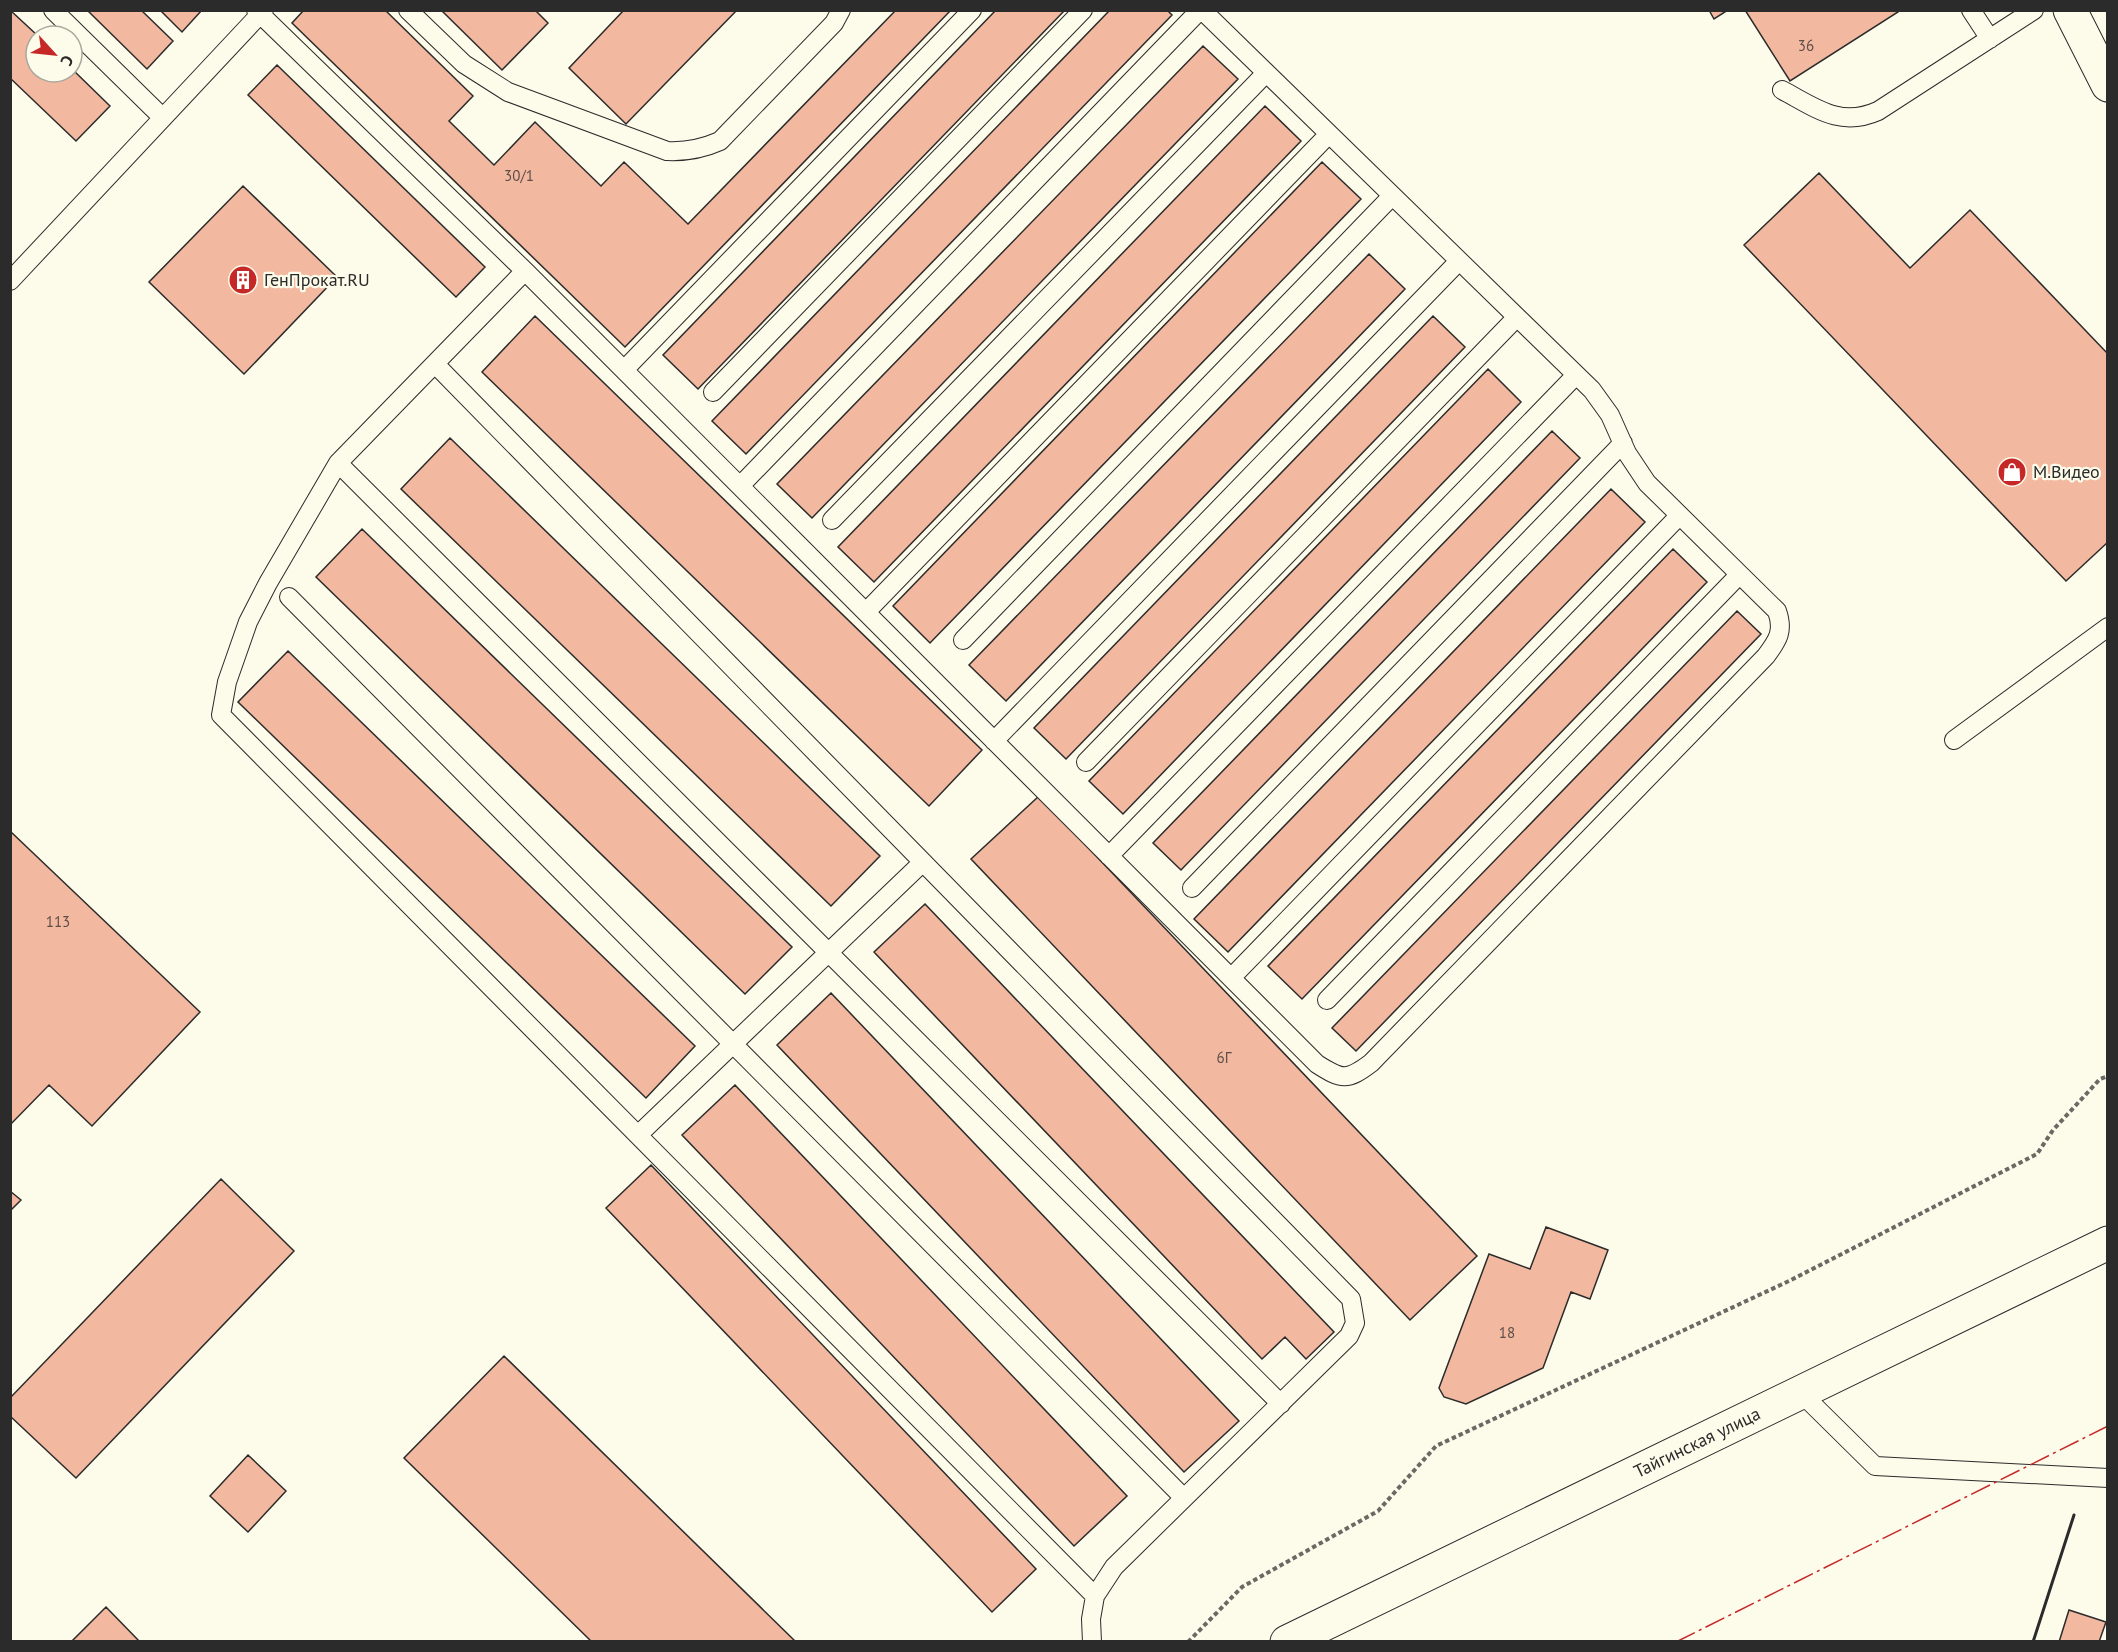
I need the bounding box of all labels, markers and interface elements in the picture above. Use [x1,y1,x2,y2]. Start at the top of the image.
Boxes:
north arrow [24,24,84,84]
house number: 36 [1798,36,1814,55]
text: С [56,52,78,69]
house number: 30/1 [504,166,534,185]
building icon: ГенПрокат.RU [227,264,259,296]
place label: ГенПрокат.RU [264,268,370,291]
shop icon: М.Видео [1996,456,2028,488]
place label: М.Видео [2033,460,2100,483]
house number: 113 [46,912,70,931]
house number: 6Г [1217,1048,1232,1067]
house number: 18 [1499,1323,1515,1342]
street label: Тайгинская улица [1630,1402,1764,1483]

